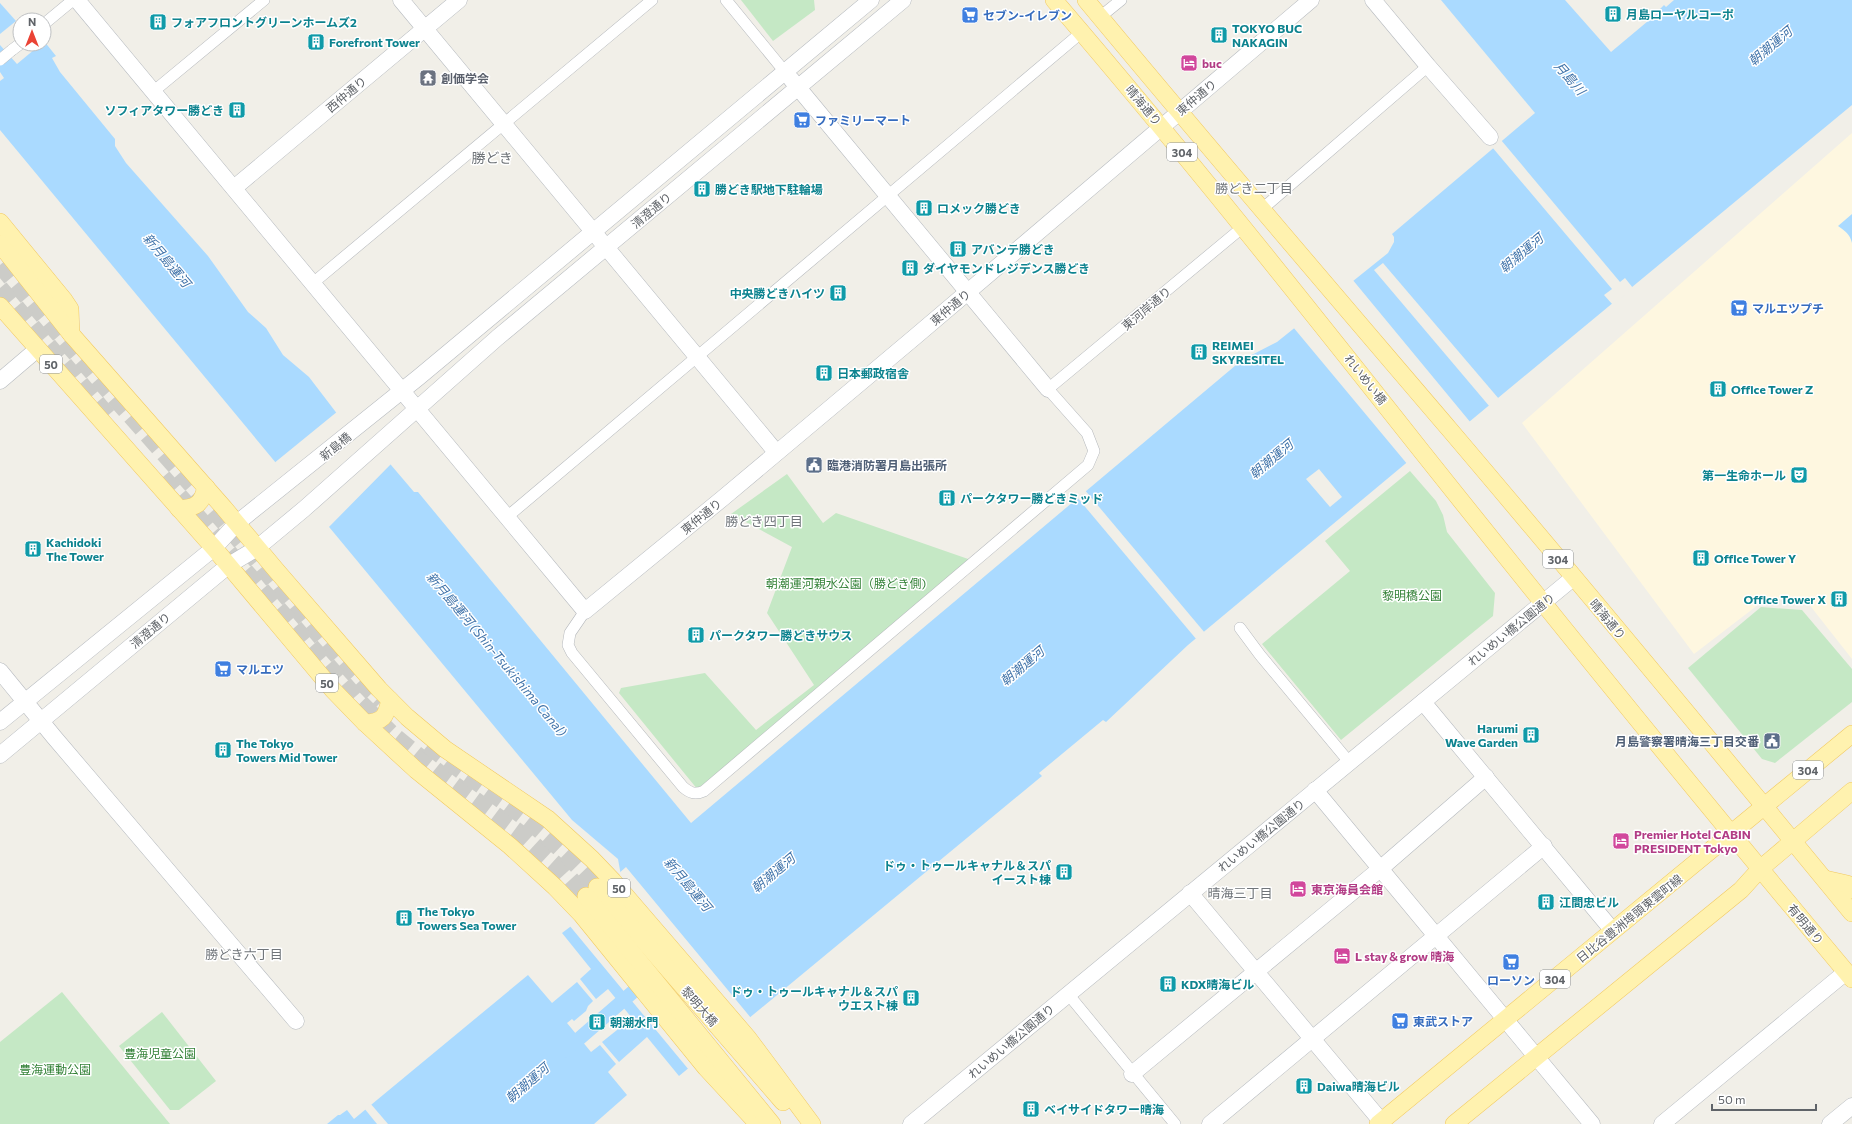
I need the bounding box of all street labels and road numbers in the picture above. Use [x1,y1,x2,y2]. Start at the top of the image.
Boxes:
street label: 西仲通り [323,73,369,115]
street label: 東仲通り [1173,76,1219,118]
street label: 晴海通り [1123,82,1165,128]
road number: 304 [1167,143,1197,161]
street label: 清澄通り [628,189,674,231]
street label: 東河岸通り [1119,283,1173,333]
street label: 東仲通り [927,286,973,328]
street label: れいめい橋 [1342,351,1390,407]
road number: 50 [40,355,62,373]
street label: 新島橋 [317,429,353,463]
street label: 東仲通り [678,495,724,537]
road number: 304 [1543,550,1573,568]
street label: れいめい橋公園通り [1465,590,1557,668]
street label: 晴海通り [1587,596,1629,642]
street label: 清澄通り [127,609,173,651]
road number: 50 [316,674,338,692]
road number: 304 [1793,761,1823,779]
street label: れいめい橋公園通り [1215,796,1307,874]
street label: 日比谷豊洲埠頭東雲町線 [1573,871,1685,965]
road number: 50 [608,879,630,897]
street label: 有明通り [1785,901,1827,947]
road number: 304 [1540,970,1570,988]
street label: 黎明大橋 [679,983,721,1029]
street label: れいめい橋公園通り [965,1001,1057,1081]

